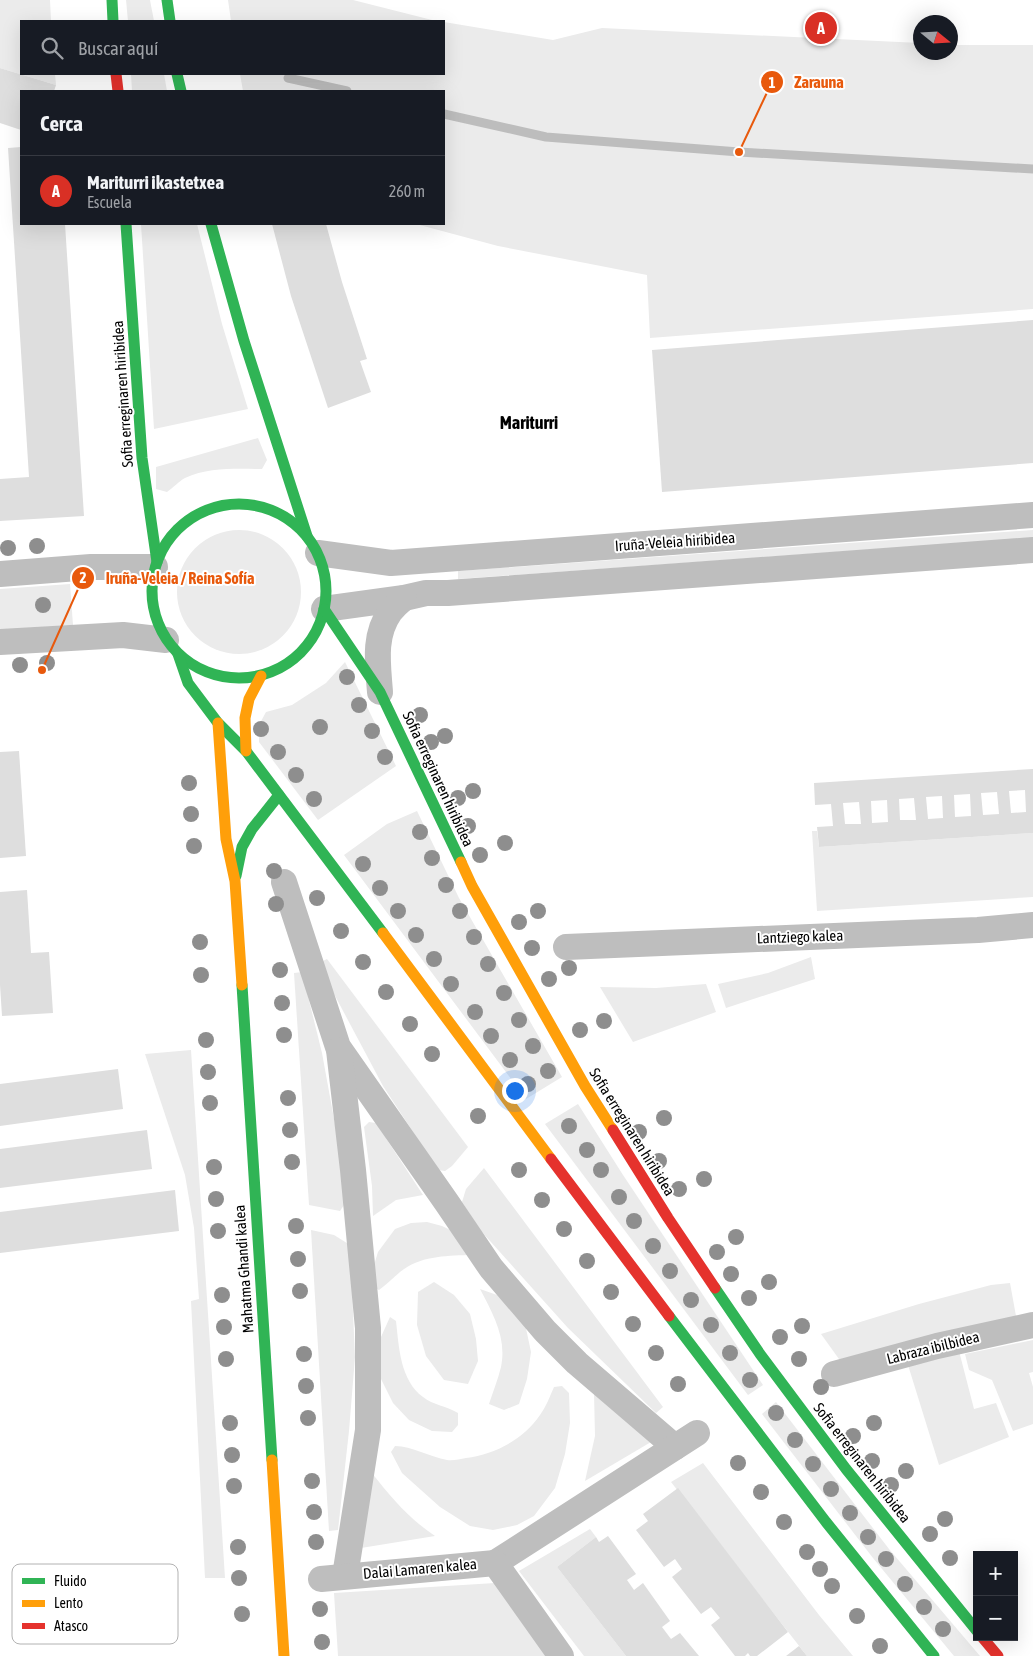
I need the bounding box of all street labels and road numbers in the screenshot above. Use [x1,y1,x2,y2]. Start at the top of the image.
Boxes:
street label: Sofia erreginaren hiribidea [109,320,136,468]
street label: Iruña-Veleia hiribidea [614,529,736,554]
street label: Sofia erreginaren hiribidea [400,708,477,849]
street label: Lantziego kalea [756,926,844,947]
street label: Sofia erreginaren hiribidea [586,1065,679,1199]
street label: Mahatma Ghandi kalea [231,1204,256,1334]
street label: Labraza ibilbidea [885,1328,981,1367]
street label: Sofia erreginaren hiribidea [810,1399,914,1526]
street label: Dalai Lamaren kalea [362,1555,478,1582]

